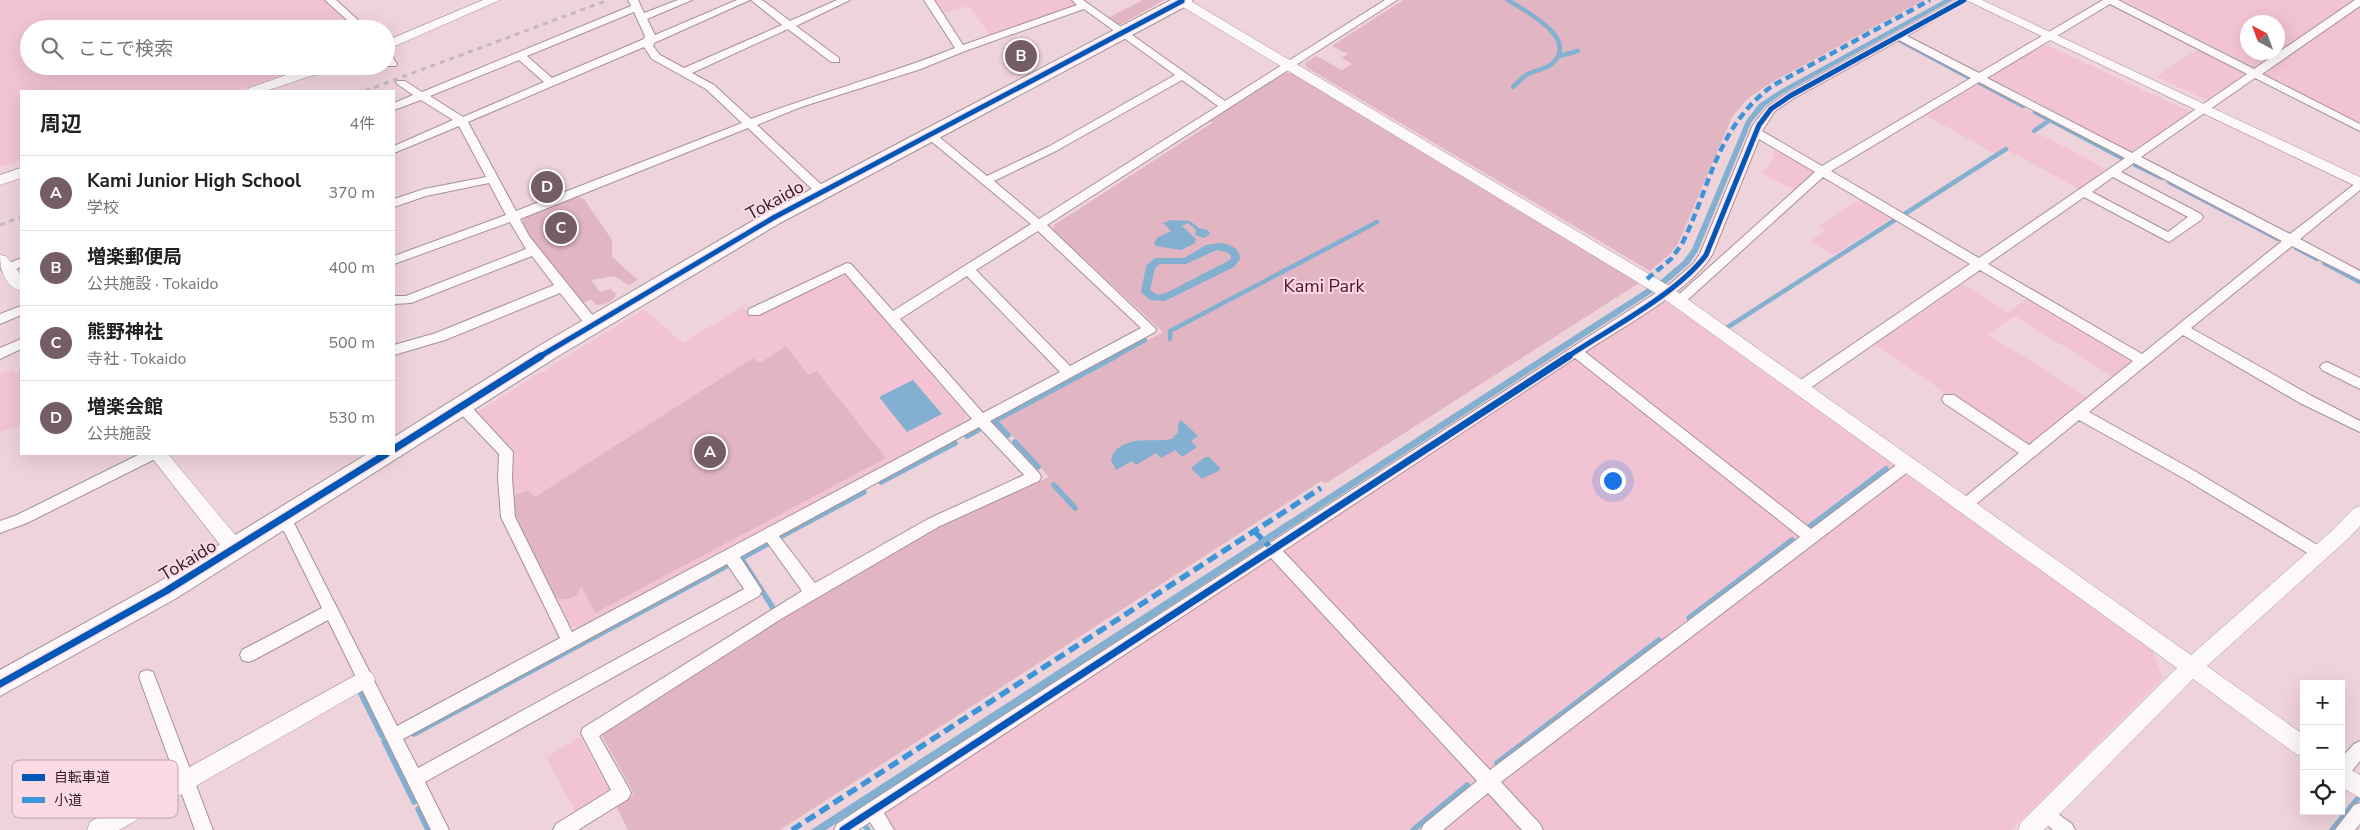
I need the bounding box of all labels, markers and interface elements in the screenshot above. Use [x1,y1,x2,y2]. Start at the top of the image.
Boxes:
north arrow [2240,15,2285,60]
search box [20,20,395,75]
icon: search [38,34,66,62]
text: ここで検索 [78,36,173,62]
pin: B [1005,37,1037,75]
text: 周辺 [40,110,82,138]
text: 4件 [349,113,375,135]
text: Kami Junior High School [87,168,301,194]
pin: D [531,168,563,206]
street label: Tokaido [742,174,808,226]
text: A [50,182,62,204]
text: 370 m [328,182,375,204]
text: 学校 [87,197,119,219]
pin: C [545,209,577,247]
text: 増楽郵便局 [87,244,182,270]
text: B [50,257,62,279]
text: 400 m [328,257,375,279]
text: 公共施設 · Tokaido [87,273,219,295]
park label: Kami Park [1284,274,1365,298]
text: 熊野神社 [87,319,163,345]
text: C [51,332,61,354]
text: 500 m [328,332,375,354]
text: 寺社 · Tokaido [87,348,187,370]
text: 増楽会館 [87,394,163,420]
text: D [50,407,62,429]
text: 530 m [328,407,375,429]
text: 公共施設 [87,423,151,445]
pin: A [694,433,726,471]
your location [1600,468,1626,494]
street label: Tokaido [155,534,221,586]
map controls [2300,680,2345,815]
button: + [2300,680,2345,725]
button: − [2300,725,2345,770]
legend [12,760,178,818]
text: 自転車道 [54,768,110,787]
button: locate [2300,770,2345,815]
text: 小道 [54,791,82,810]

